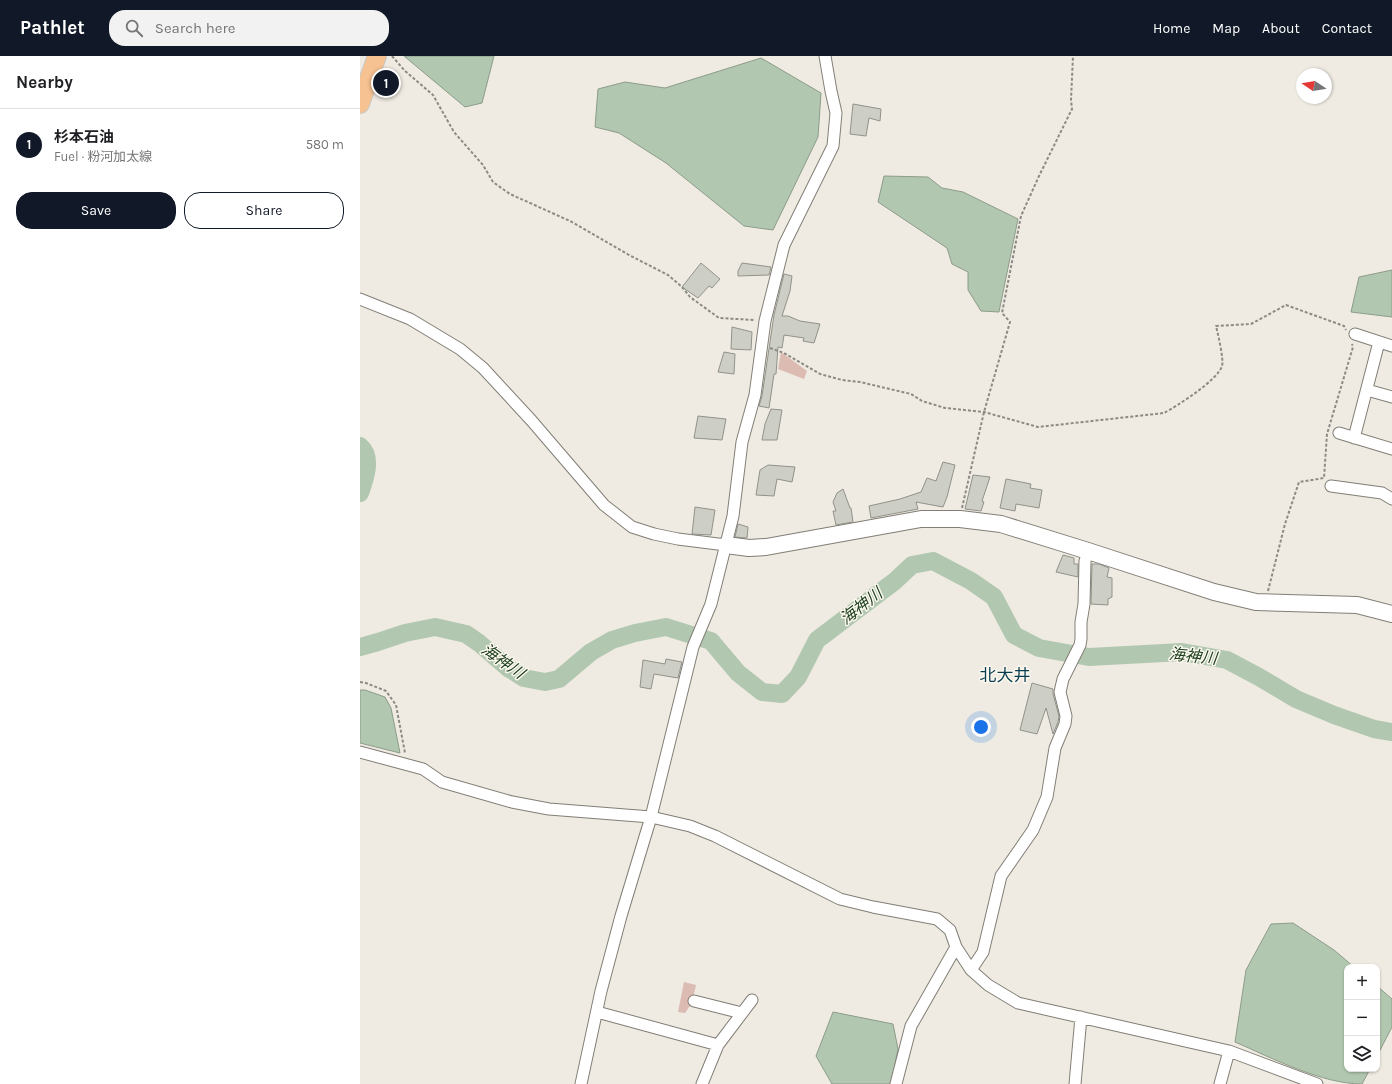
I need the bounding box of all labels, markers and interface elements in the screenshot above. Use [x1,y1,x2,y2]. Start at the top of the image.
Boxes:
search box [109,10,389,46]
text: Pathlet [20,17,85,39]
icon: search [123,17,145,39]
text: Search here [155,19,236,37]
text: Home [1153,20,1190,37]
text: Map [1212,20,1240,37]
text: About [1262,20,1300,37]
text: Contact [1322,20,1372,37]
pin: 1 [373,68,399,98]
north arrow [1296,68,1332,104]
text: Nearby [16,72,73,92]
text: 杉本石油 [54,128,114,146]
text: 1 [27,137,31,152]
text: 580 m [306,137,344,152]
text: Fuel · 粉河加太線 [54,149,152,164]
button: Save [16,192,176,229]
button: Share [184,192,344,229]
water label: 海神川 [836,583,887,628]
water label: 海神川 [478,639,530,684]
water label: 海神川 [1168,644,1220,668]
district label: 北大井 [980,665,1031,685]
your location [971,717,991,737]
map controls [1344,964,1380,1072]
button: + [1344,964,1380,1000]
button: − [1344,1000,1380,1036]
button: layers [1344,1036,1380,1072]

